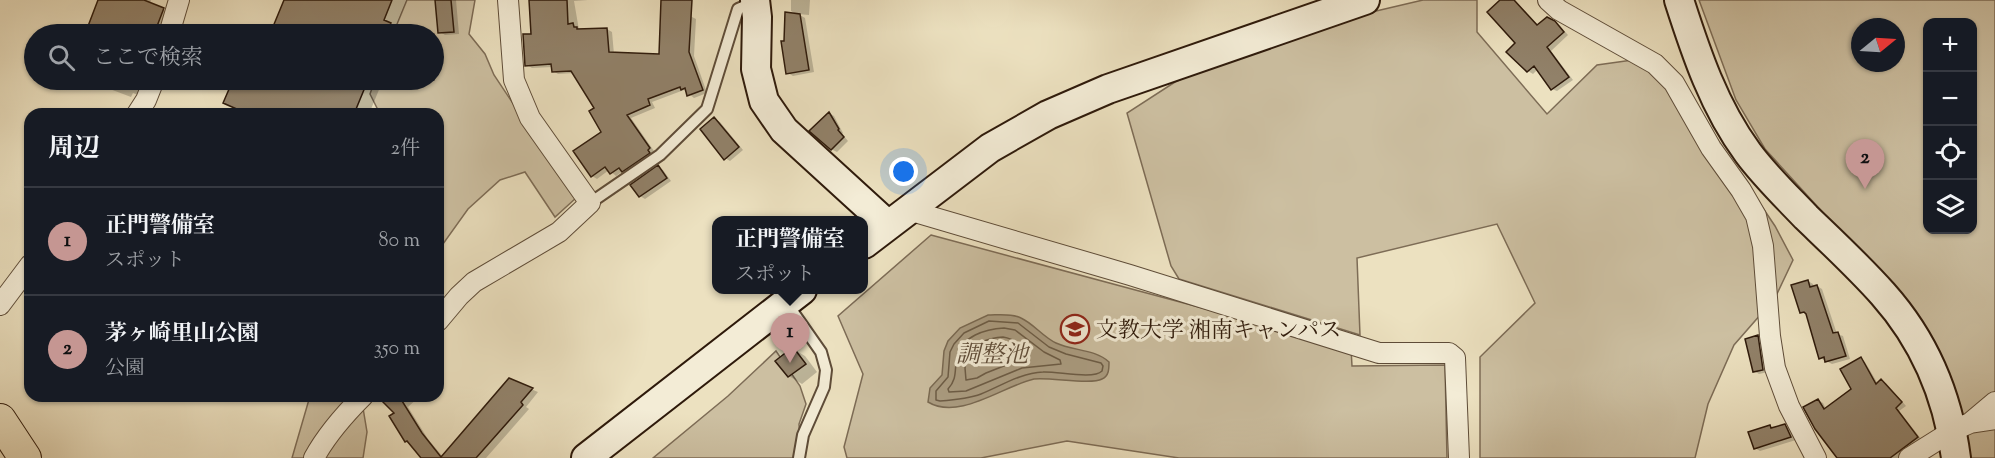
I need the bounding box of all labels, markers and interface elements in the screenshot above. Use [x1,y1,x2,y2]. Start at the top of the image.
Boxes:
north arrow [1851,18,1905,72]
map controls [1923,18,1977,234]
button: + [1923,18,1977,72]
search box [24,24,444,90]
icon: search [45,41,78,74]
text: ここで検索 [93,43,203,75]
button: − [1923,72,1977,126]
button: locate [1923,126,1977,180]
text: 周辺 [48,131,100,168]
text: 2件 [391,135,420,164]
pin: 2 [1846,140,1884,189]
your location [889,157,918,186]
button: layers [1923,180,1977,234]
text: 正門警備室 [105,211,215,243]
popup [712,216,868,294]
text: 正門警備室 [735,225,845,257]
text: 1 [64,227,71,256]
text: 80 m [379,227,420,256]
text: スポット [105,247,185,276]
text: スポット [735,261,815,290]
school or university icon: 文教大学 湘南キャンパス [1059,313,1091,345]
pin: 1 [770,314,810,363]
place label: 文教大学 湘南キャンパス [1096,316,1341,348]
text: 茅ヶ崎里山公園 [105,319,259,351]
text: 2 [63,335,72,364]
text: 350 m [374,335,420,364]
water label: 調整池 [956,339,1031,373]
text: 公園 [105,355,145,384]

